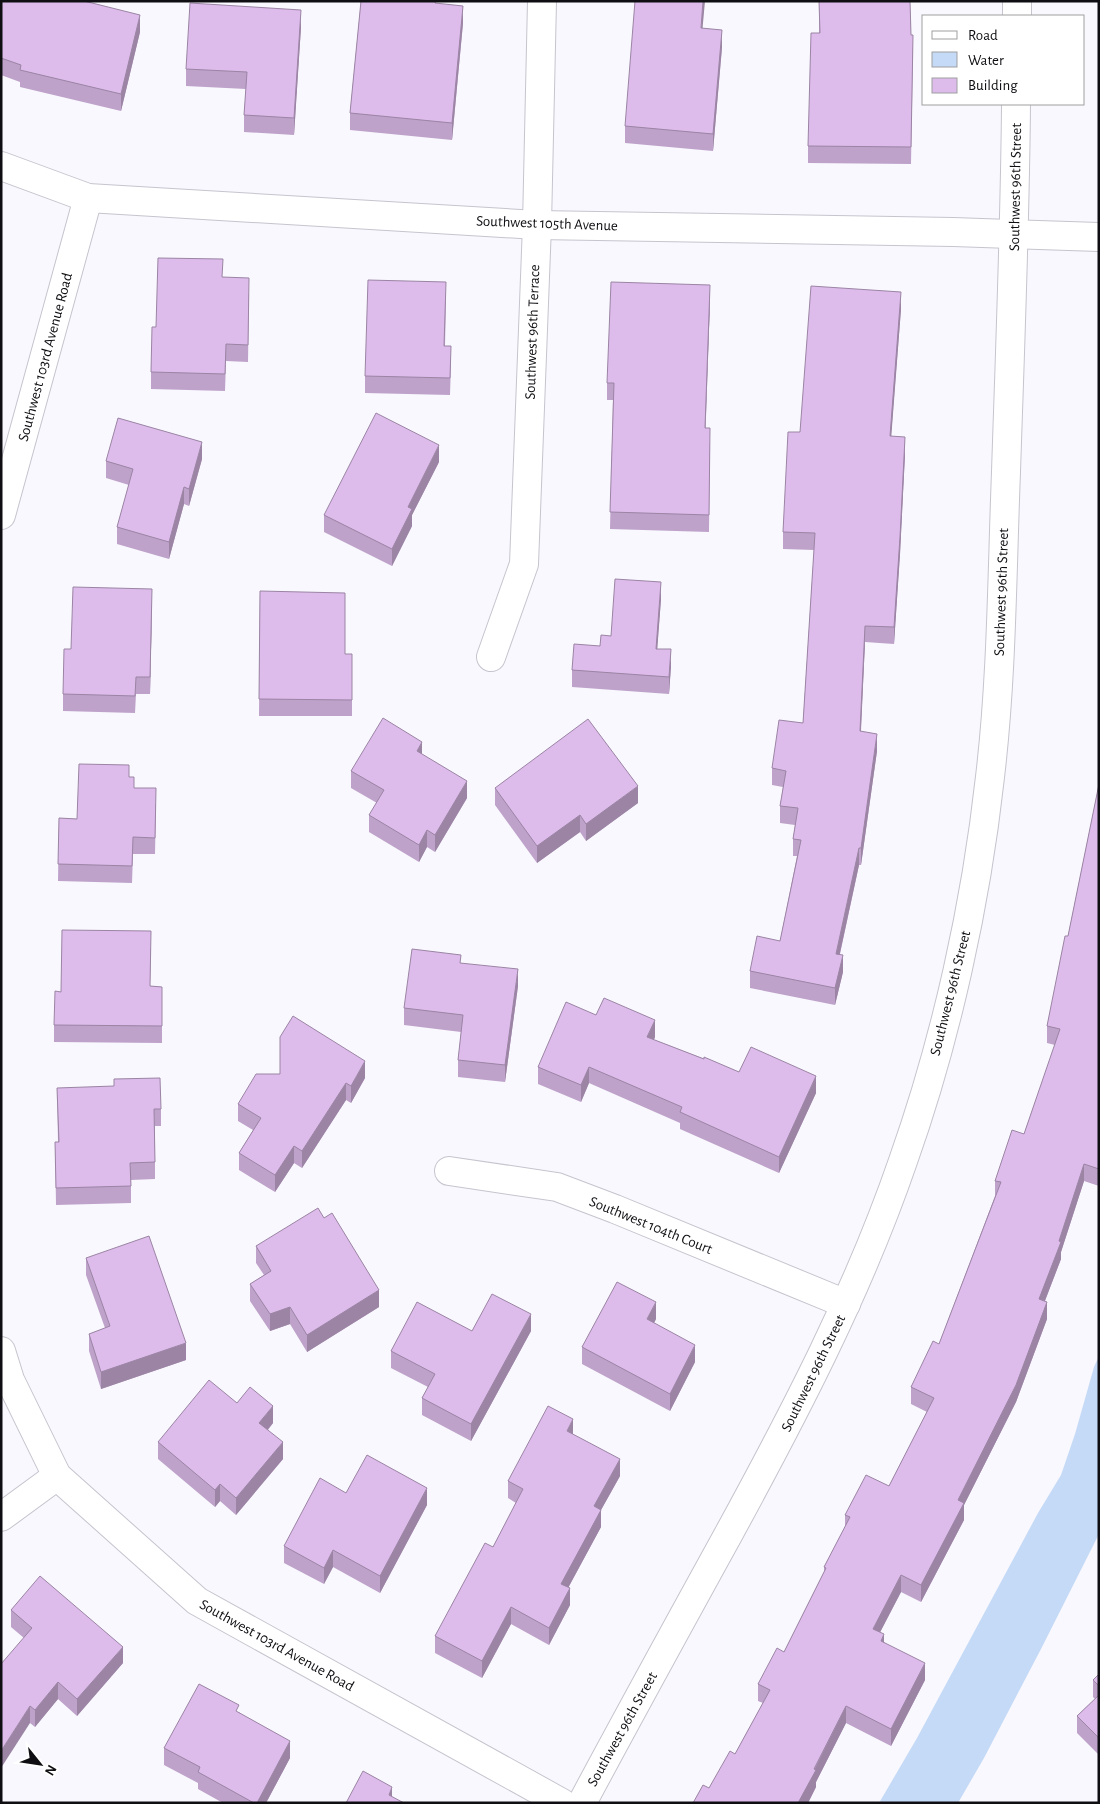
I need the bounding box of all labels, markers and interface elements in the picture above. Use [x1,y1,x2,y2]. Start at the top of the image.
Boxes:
legend [922,15,1085,105]
text: Road [968,28,998,43]
text: Water [968,53,1004,68]
text: Building [968,78,1018,93]
street label: Southwest 96th Street [1007,123,1024,251]
street label: Southwest 105th Avenue [476,214,618,233]
street label: Southwest 96th Terrace [523,264,542,400]
street label: Southwest 103rd Avenue Road [16,271,75,443]
street label: Southwest 96th Street [992,527,1011,656]
street label: Southwest 96th Street [928,929,973,1057]
street label: Southwest 104th Court [587,1194,715,1257]
street label: Southwest 96th Street [779,1312,848,1434]
street label: Southwest 103rd Avenue Road [197,1597,357,1694]
street label: Southwest 96th Street [585,1669,660,1789]
north arrow [15,1739,65,1789]
text: N [42,1762,59,1778]

